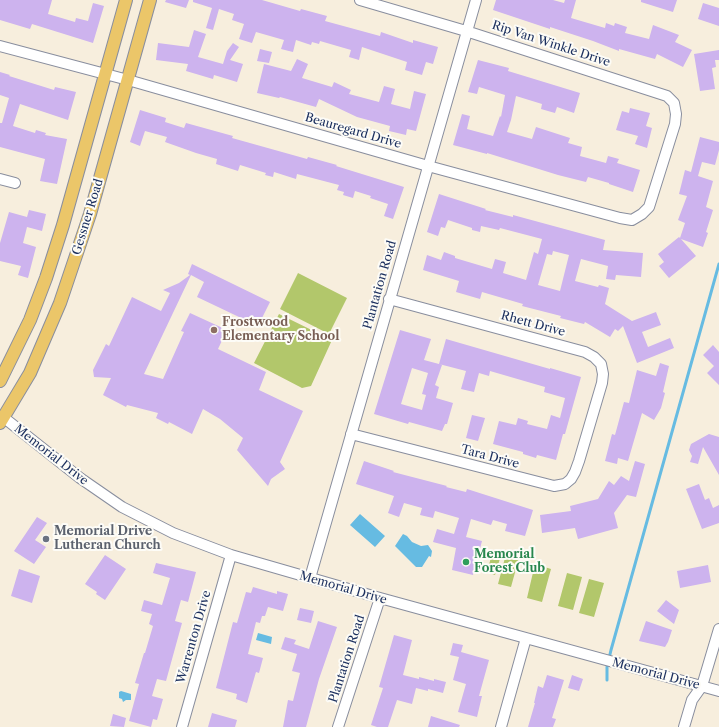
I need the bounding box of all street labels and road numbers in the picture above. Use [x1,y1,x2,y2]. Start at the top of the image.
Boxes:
street label: Rip Van Winkle Drive [490,18,612,70]
street label: Beauregard Drive [303,110,403,152]
street label: Gessner Road [70,177,106,257]
street label: Plantation Road [360,239,400,331]
street label: Rhett Drive [499,309,567,339]
street label: Memorial Drive [11,422,91,488]
street label: Tara Drive [459,442,521,472]
street label: Memorial Drive [298,569,388,607]
street label: Warrenton Drive [174,589,214,685]
street label: Plantation Road [326,613,368,705]
street label: Memorial Drive [611,655,701,693]

